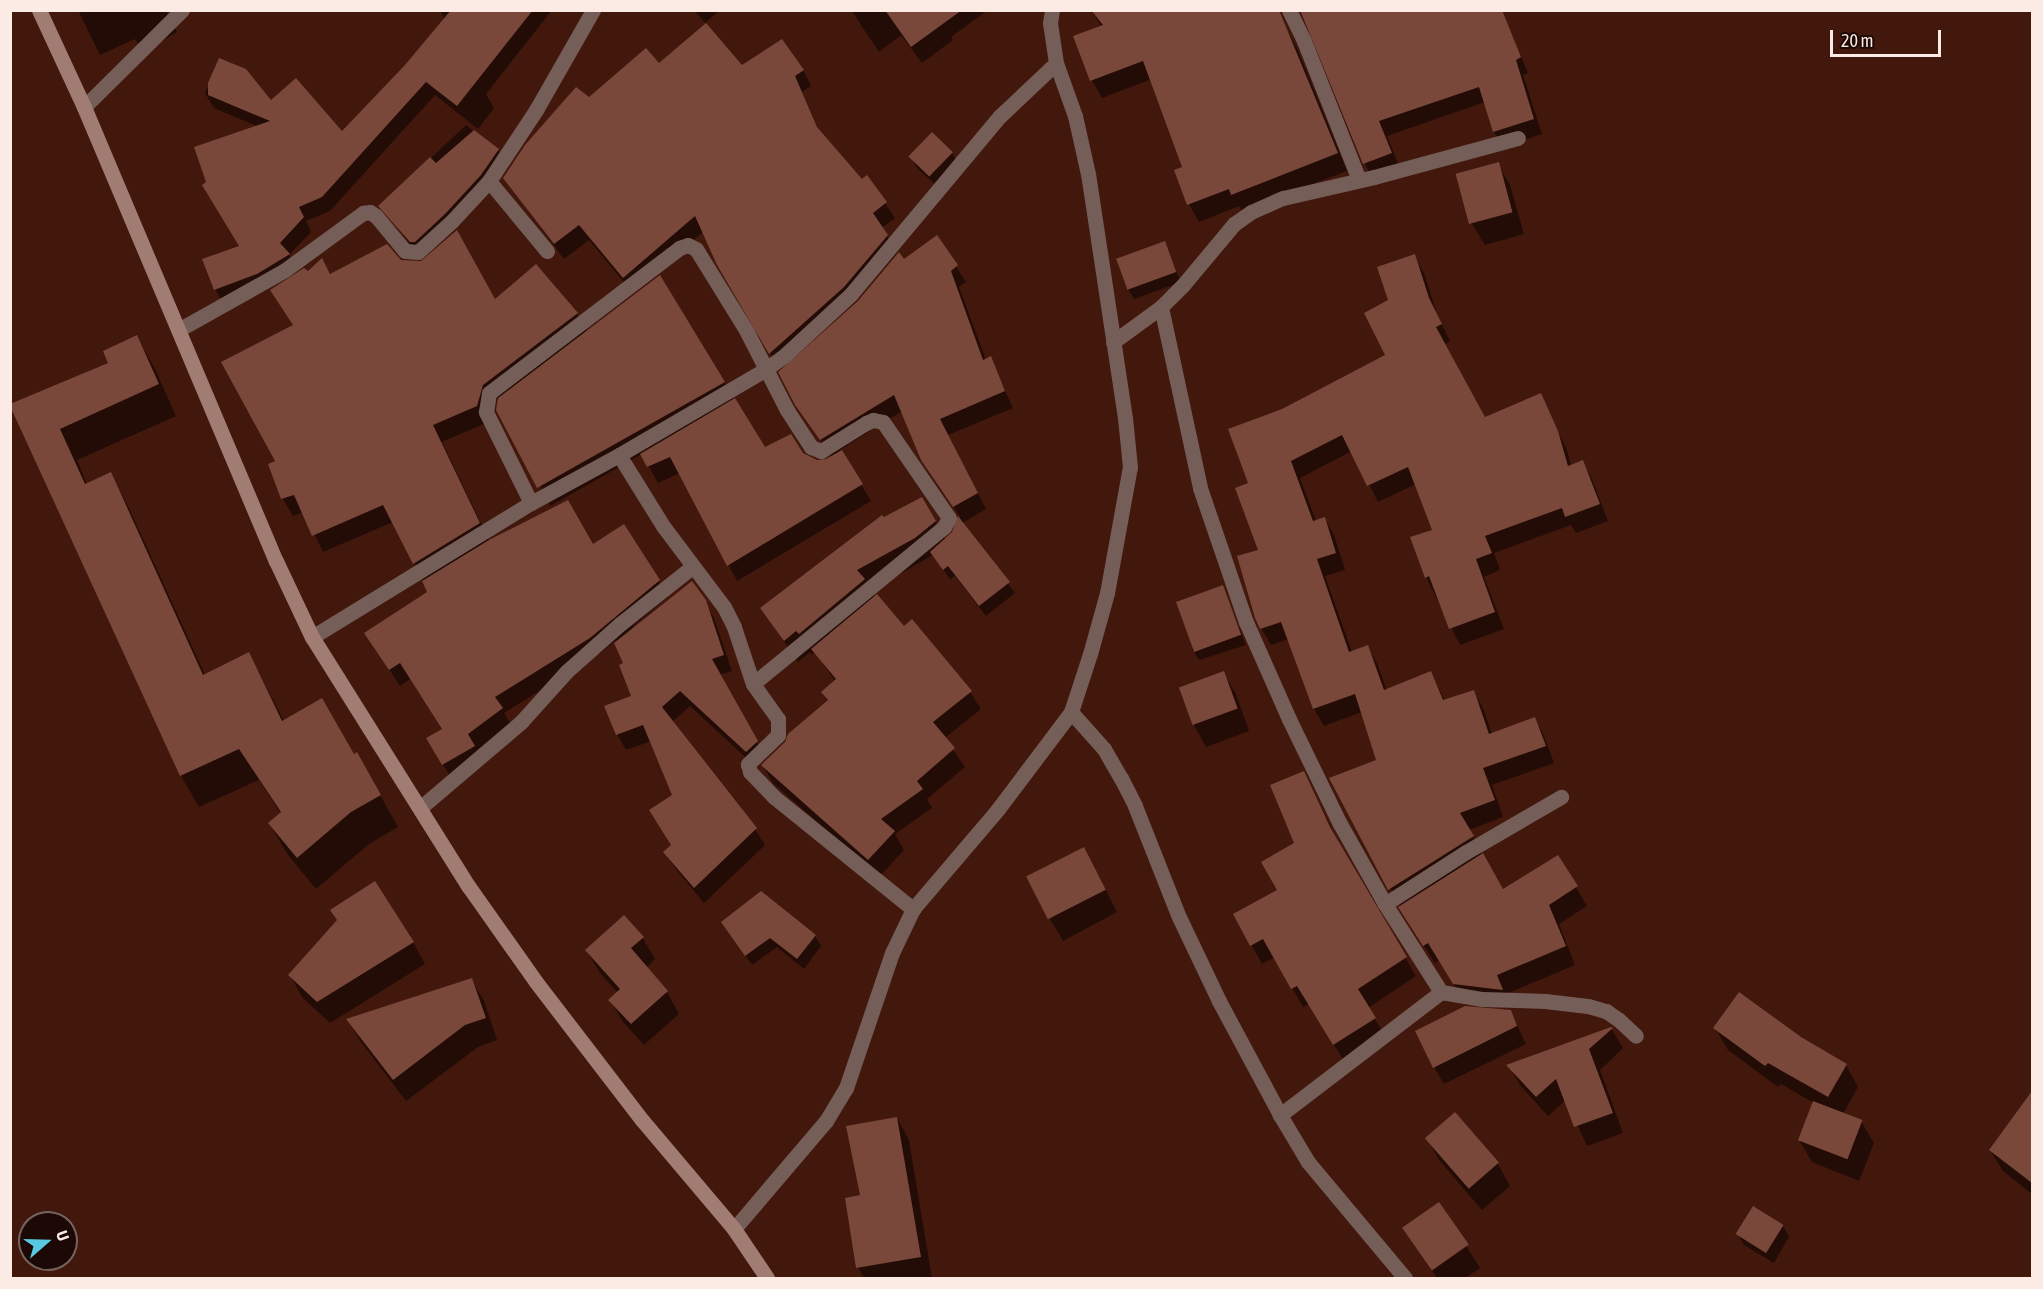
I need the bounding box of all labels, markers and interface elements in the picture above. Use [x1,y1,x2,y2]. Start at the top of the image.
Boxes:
scale bar [1833,18,1944,56]
text: 20 m [1841,30,1873,51]
north arrow [18,1211,78,1271]
text: U [53,1228,73,1243]

